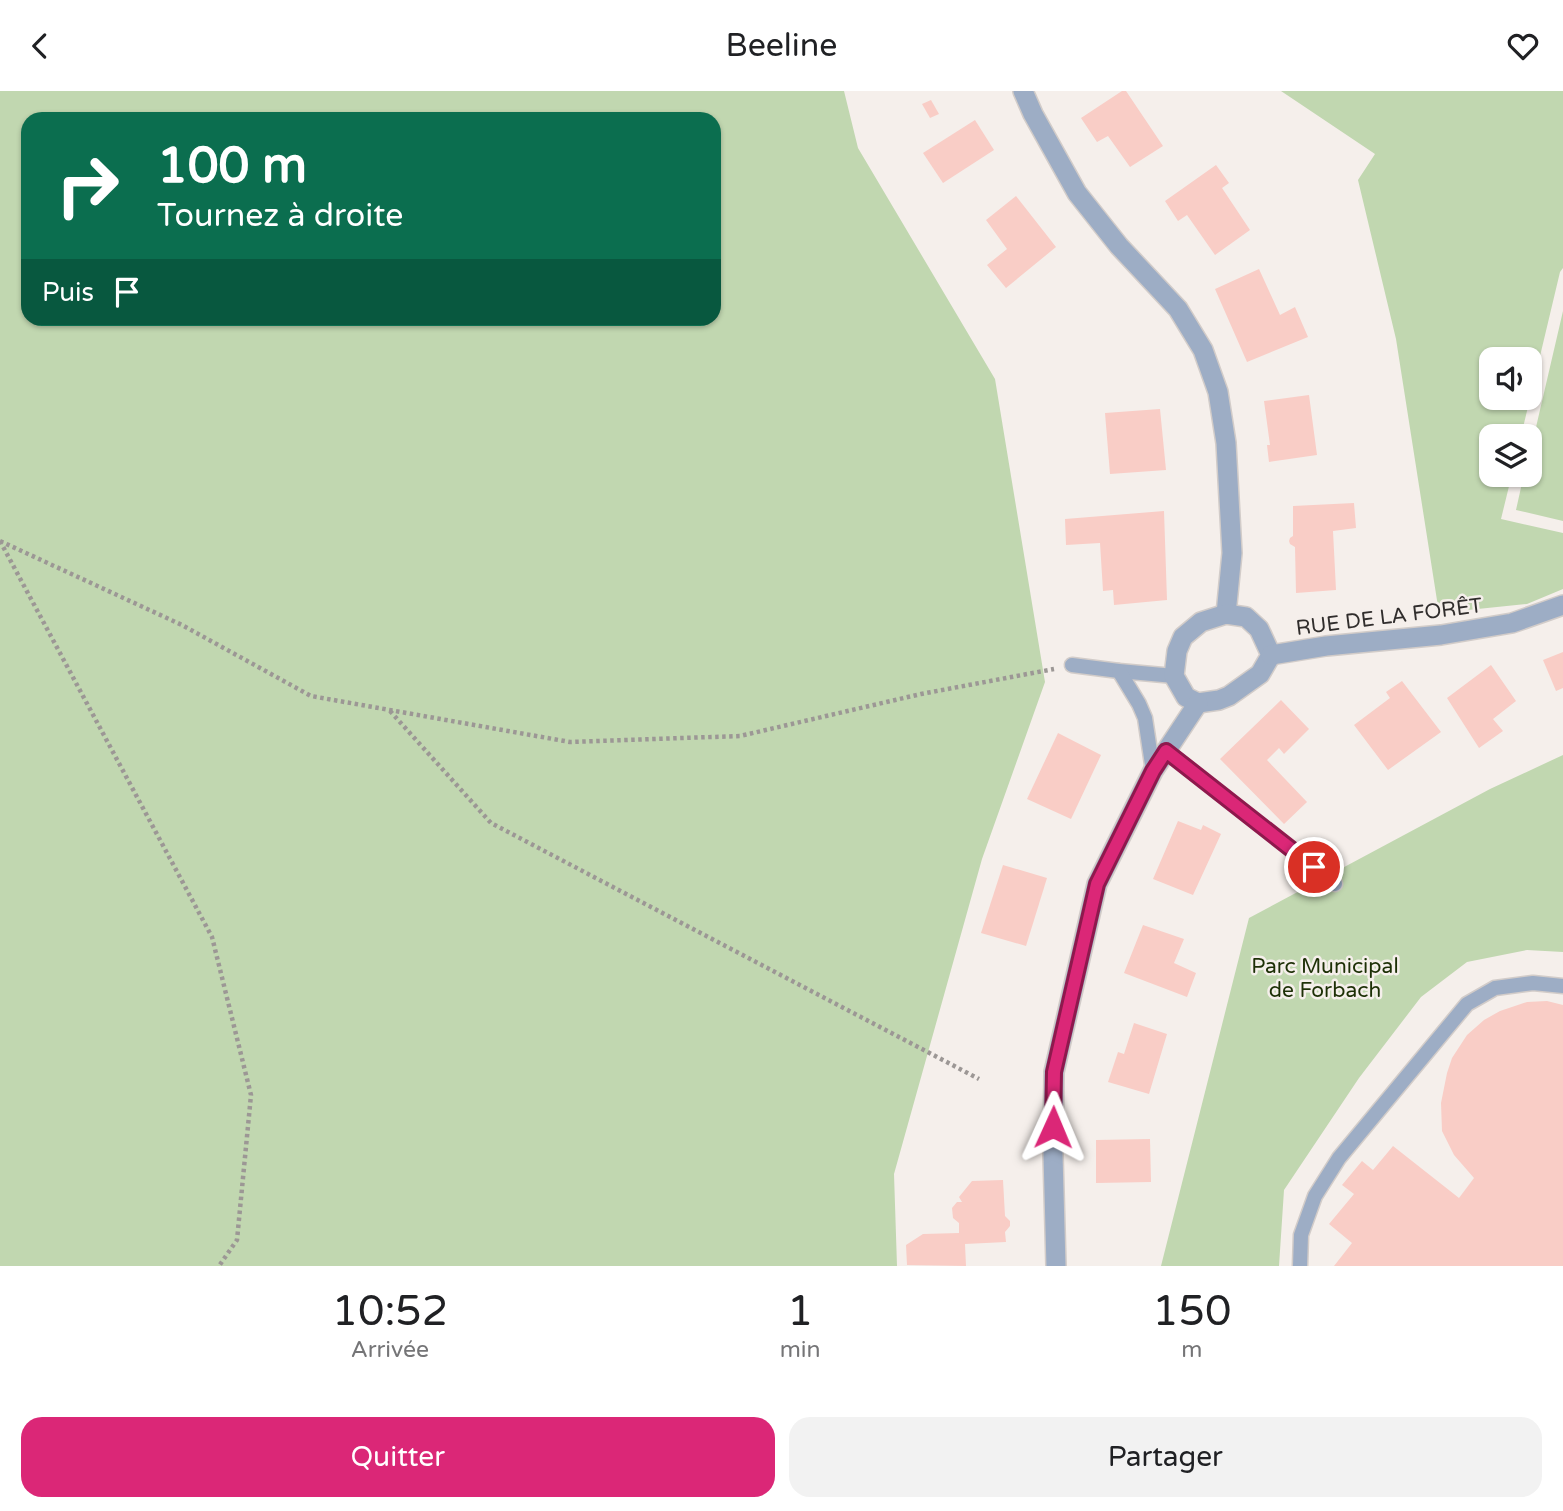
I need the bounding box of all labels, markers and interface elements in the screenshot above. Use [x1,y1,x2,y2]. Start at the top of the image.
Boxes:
icon: back [21,27,59,65]
text: Beeline [726,27,837,65]
icon: heart [1504,27,1542,65]
text: 100 m [157,137,307,196]
icon: right [42,140,133,231]
text: Tournez à droite [157,197,403,235]
icon: arrive [108,273,146,311]
text: Puis [42,277,94,308]
map controls [1479,347,1542,487]
button: sound [1479,347,1542,410]
button: layers [1479,424,1542,487]
street label: RUE DE LA FORÊT [1294,593,1484,641]
pin [1284,837,1344,897]
icon: arrive [1295,848,1333,886]
park label: Parc Municipal de Forbach [1251,954,1399,1003]
position arrow [1016,1090,1090,1164]
text: 10:52 [332,1286,448,1337]
text: 1 [787,1286,813,1337]
text: 150 [1152,1286,1231,1337]
text: Arrivée [351,1336,429,1364]
text: min [780,1336,821,1364]
text: m [1181,1336,1202,1364]
button: Quitter [21,1417,775,1497]
button: Partager [789,1417,1542,1497]

